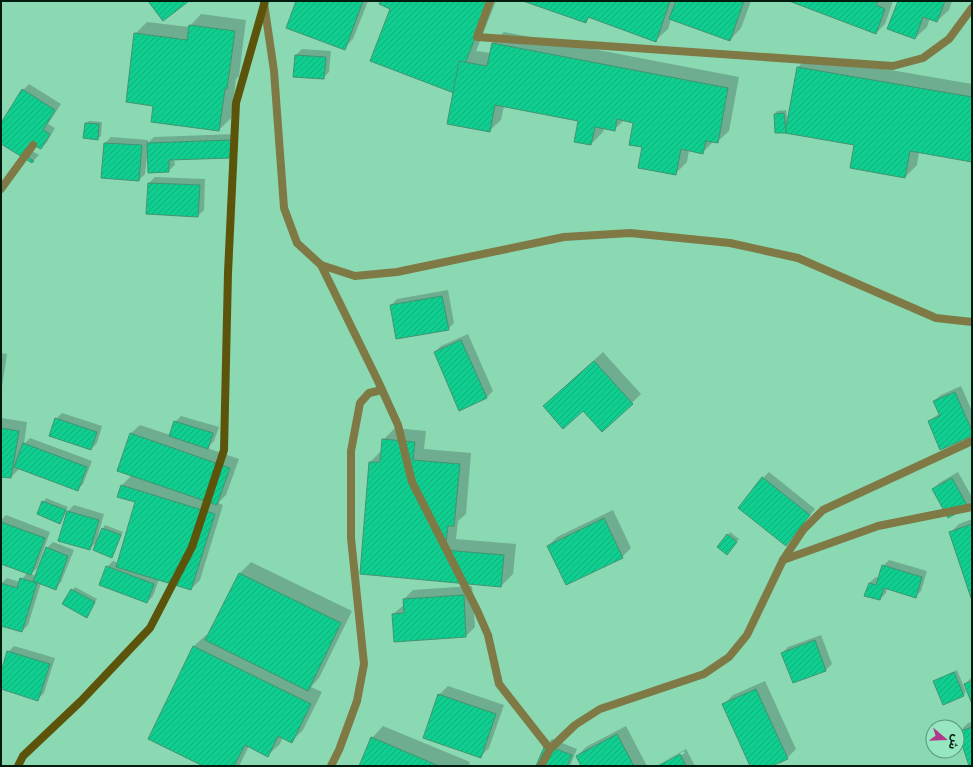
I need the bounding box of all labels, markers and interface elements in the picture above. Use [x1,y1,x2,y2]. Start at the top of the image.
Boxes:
north arrow [925,719,965,759]
text: ش [945,733,963,751]

